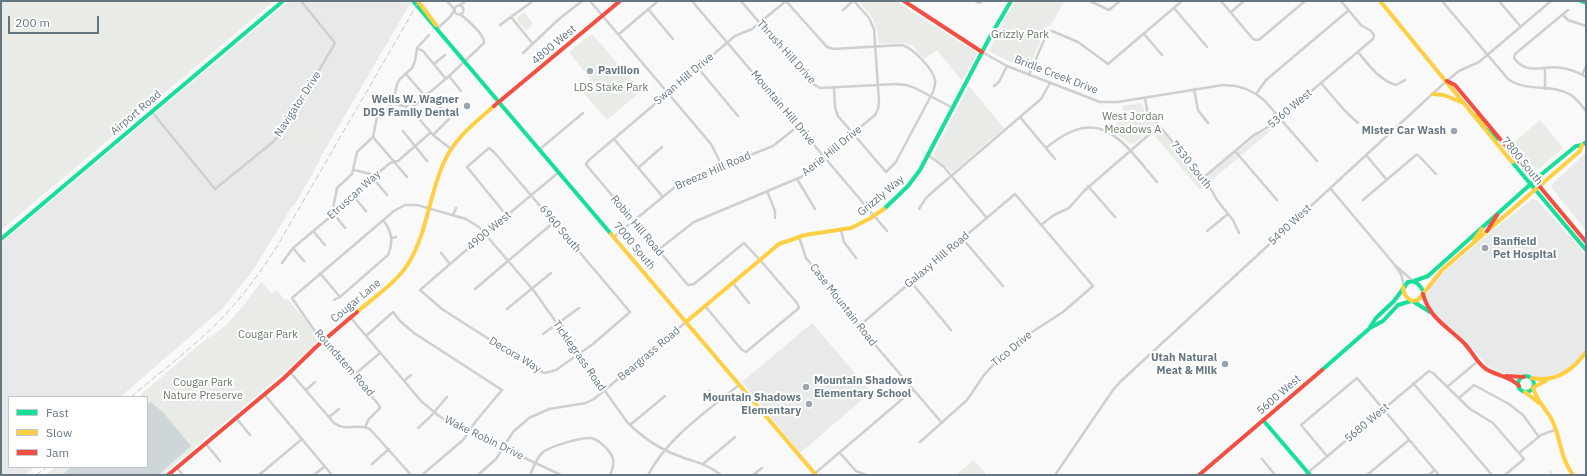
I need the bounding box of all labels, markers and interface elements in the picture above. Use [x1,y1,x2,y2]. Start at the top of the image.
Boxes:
scale bar [10,8,101,34]
text: 200 m [15,15,50,30]
street label: Thrush Hill Drive [754,17,818,87]
street label: 4800 West [529,23,579,67]
park label: Grizzly Park [991,28,1049,42]
street label: Swan Hill Drive [651,50,717,108]
street label: Bridle Creek Drive [1012,53,1100,97]
place label: Pavilion [598,64,640,78]
marker: Pavilion [585,66,595,76]
street label: Mountain Hill Drive [748,68,818,148]
street label: Navigator Drive [272,69,324,139]
park label: LDS Stake Park [574,81,648,95]
street label: 5360 West [1265,87,1315,131]
street label: Airport Road [108,88,164,138]
place label: Wells W. Wagner DDS Family Dental [363,93,459,119]
marker: Wells W. Wagner DDS Family Dental [462,101,472,111]
park label: West Jordan Meadows A [1102,110,1164,136]
street label: Aerie Hill Drive [799,123,865,179]
place label: Mister Car Wash [1362,124,1446,138]
marker: Mister Car Wash [1449,126,1459,136]
street label: 7800 South [1499,134,1545,188]
street label: 7530 South [1168,138,1214,192]
street label: Breeze Hill Road [673,149,753,193]
street label: Etruscan Way [325,168,383,222]
street label: Grizzly Way [855,173,907,219]
street label: Robin Hill Road [608,193,666,259]
street label: 5490 West [1266,202,1314,248]
street label: 6960 South [536,203,584,255]
street label: 4900 West [464,209,514,253]
street label: 7000 South [610,220,658,272]
street label: Galaxy Hill Road [902,229,972,291]
place label: Banfield Pet Hospital [1493,235,1556,261]
marker: Banfield Pet Hospital [1480,243,1490,253]
street label: Case Mountain Road [807,261,879,349]
street label: Cougar Lane [328,276,384,326]
street label: Ticklegrass Road [550,318,608,394]
street label: Beargrass Road [615,324,683,384]
street label: Roundstem Road [311,327,377,399]
park label: Cougar Park [238,328,298,342]
street label: Tico Drive [989,328,1035,370]
street label: Decora Way [487,334,543,376]
place label: Utah Natural Meat & Milk [1151,351,1217,377]
marker: Utah Natural Meat & Milk [1220,359,1230,369]
street label: 5600 West [1254,372,1304,418]
place label: Mountain Shadows Elementary School [814,374,912,400]
park label: Cougar Park Nature Preserve [163,376,243,402]
marker: Mountain Shadows Elementary School [801,382,811,392]
place label: Mountain Shadows Elementary [703,391,801,417]
legend [8,396,148,468]
marker: Mountain Shadows Elementary [804,399,814,409]
street label: 5680 West [1342,401,1392,445]
text: Fast [46,405,69,420]
street label: Wake Robin Drive [442,413,526,463]
text: Slow [46,425,72,440]
text: Jam [46,445,69,460]

